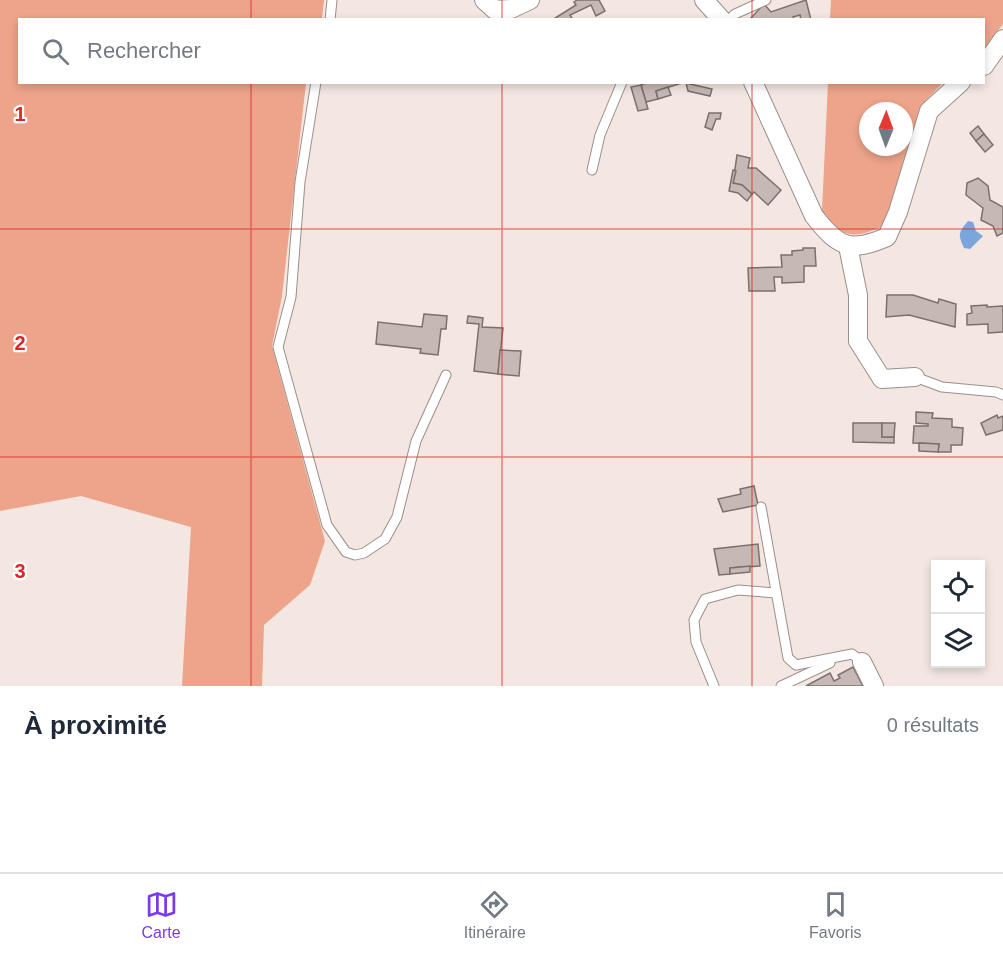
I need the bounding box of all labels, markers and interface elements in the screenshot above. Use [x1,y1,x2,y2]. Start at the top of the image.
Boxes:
search box [18,18,985,84]
icon: search [39,35,72,68]
text: Rechercher [87,38,201,63]
north arrow [859,102,913,156]
text: 1 [14,103,26,125]
text: 2 [14,332,26,354]
text: 3 [14,560,26,582]
map controls [931,560,985,668]
button: locate [931,560,985,614]
button: layers [931,614,985,668]
text: À proximité [24,710,167,740]
text: 0 résultats [887,714,979,736]
tab: Carte [142,888,181,942]
tab: Itinéraire [464,888,526,942]
tab: Favoris [809,888,861,942]

